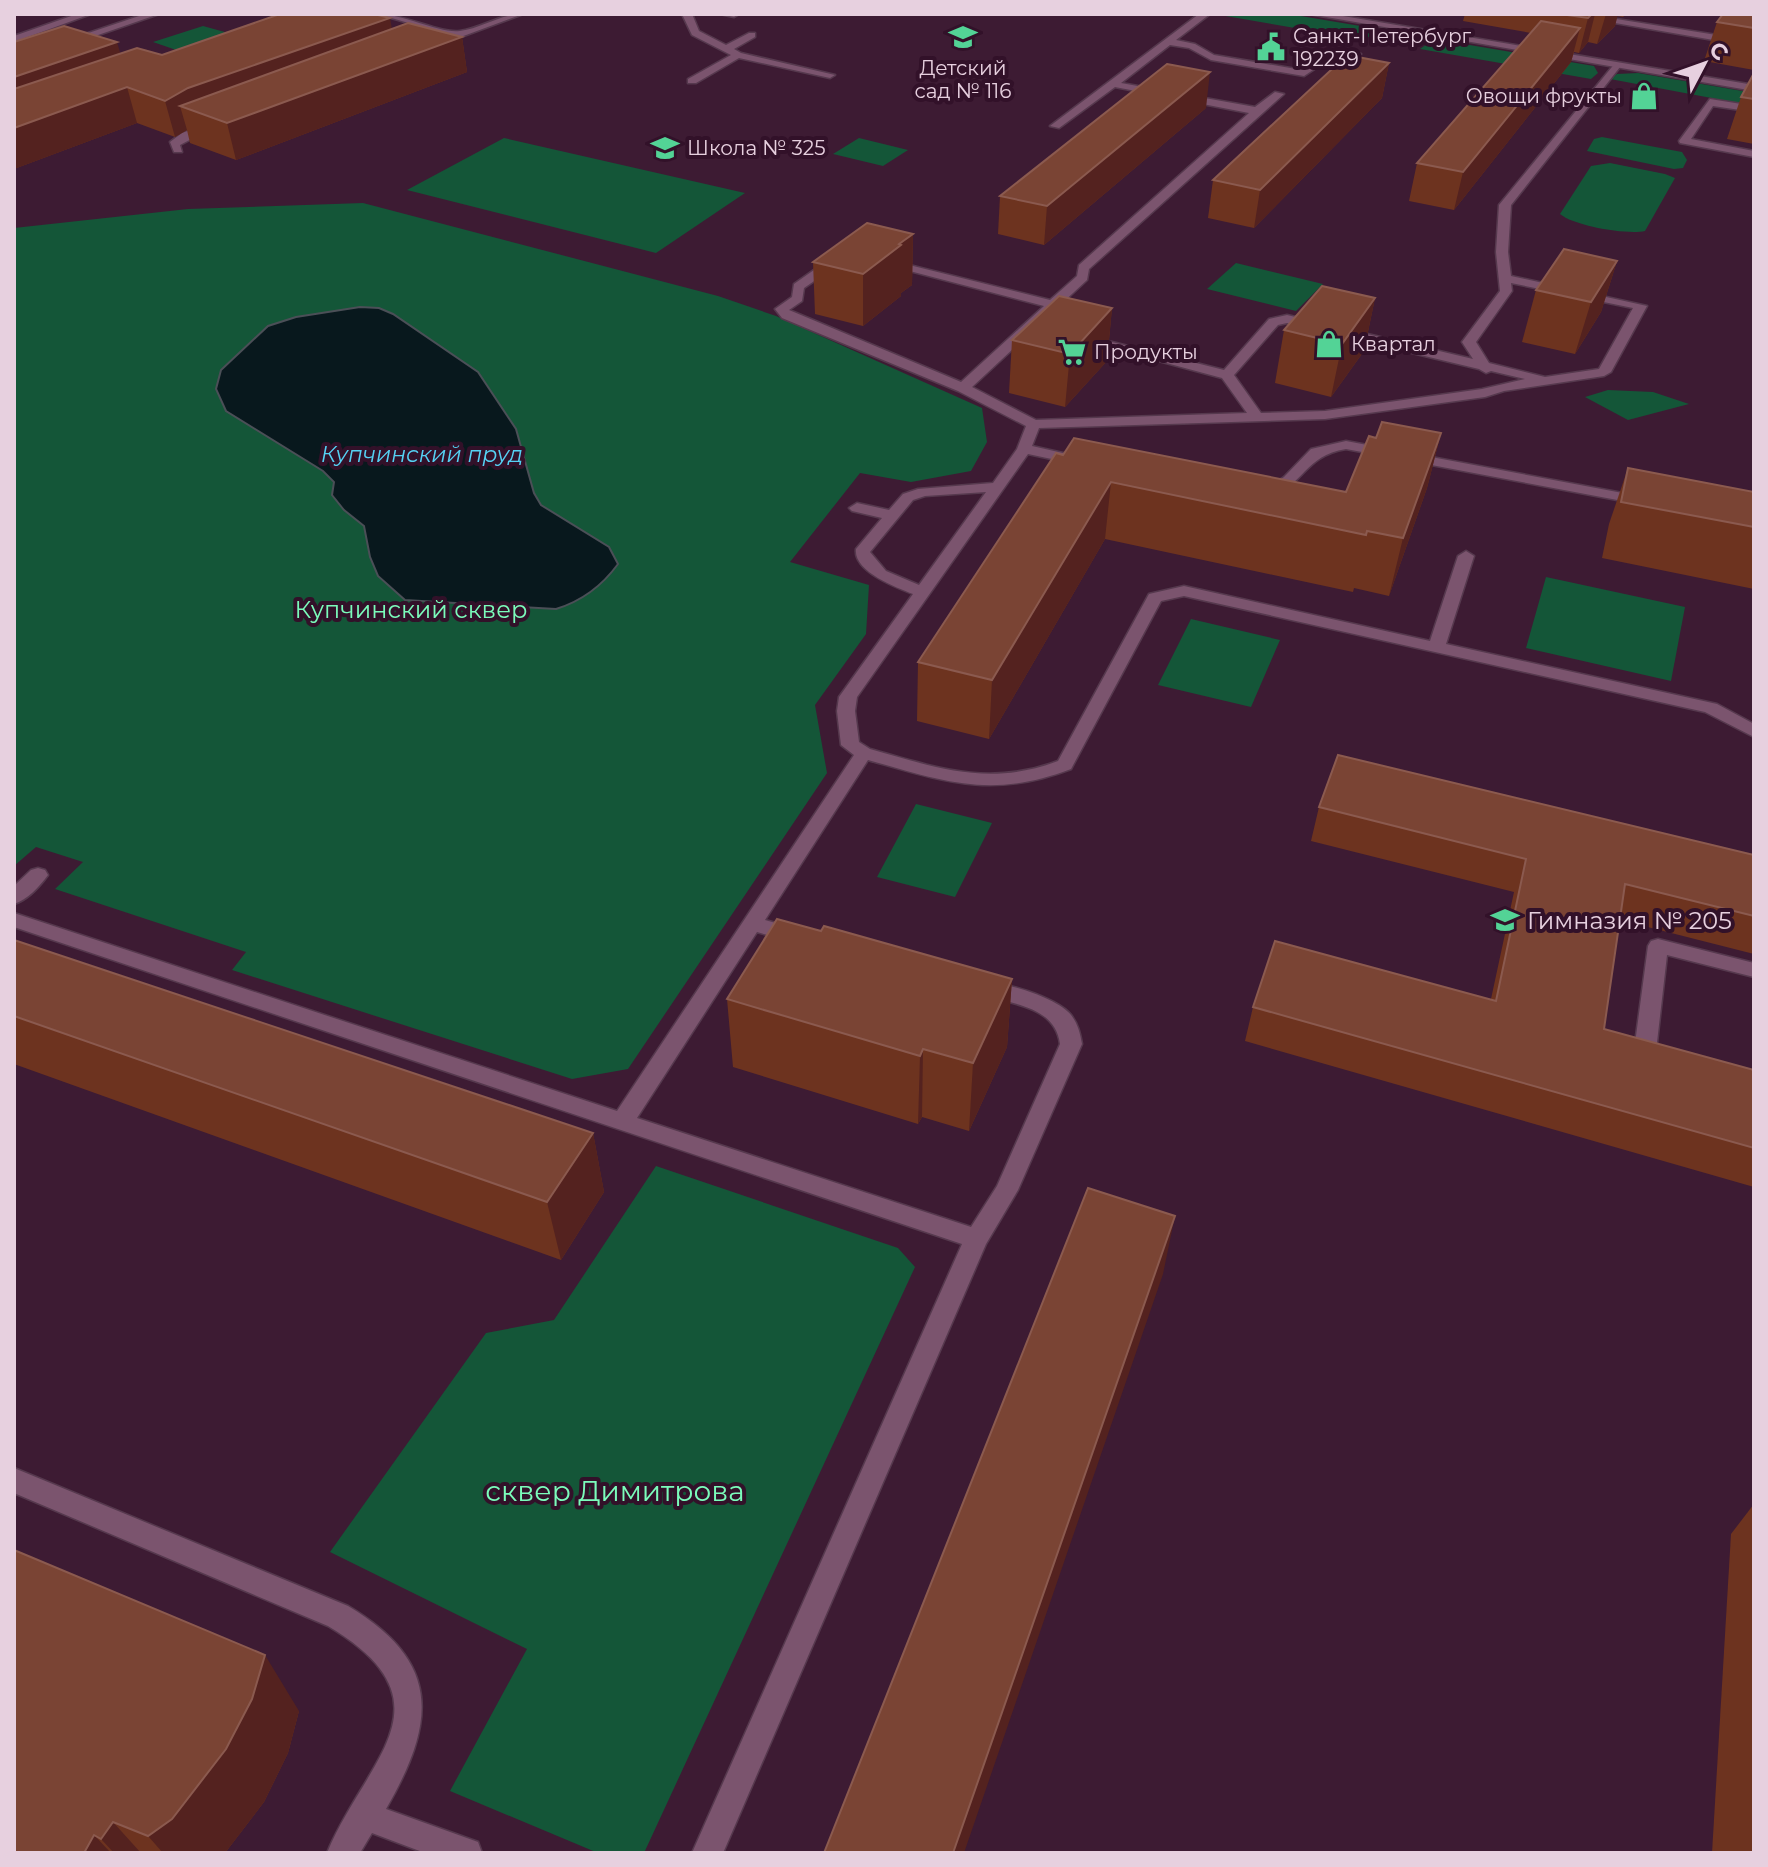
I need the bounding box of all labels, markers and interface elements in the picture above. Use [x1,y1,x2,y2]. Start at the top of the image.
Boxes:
school or university icon: Детский сад № 116 [948,22,978,52]
place label: Санкт-Петербург 192239 [1293,24,1472,71]
north arrow [1664,24,1744,104]
public building icon: Санкт-Петербург 192239 [1256,32,1286,62]
text: С [1703,36,1734,66]
place label: Детский сад № 116 [914,56,1012,103]
shop icon: Овощи фрукты [1629,81,1659,111]
place label: Овощи фрукты [1466,84,1622,108]
school or university icon: Школа № 325 [650,133,680,163]
place label: Школа № 325 [687,136,825,160]
shop icon: Квартал [1314,329,1344,359]
place label: Квартал [1351,332,1436,356]
supermarket icon: Продукты [1057,337,1087,367]
place label: Продукты [1094,340,1198,364]
water label: Купчинский пруд [321,441,523,468]
park label: Купчинский сквер [294,595,528,624]
school or university icon: Гимназия № 205 [1490,905,1520,935]
place label: Гимназия № 205 [1527,906,1732,935]
park label: сквер Димитрова [485,1474,745,1508]

